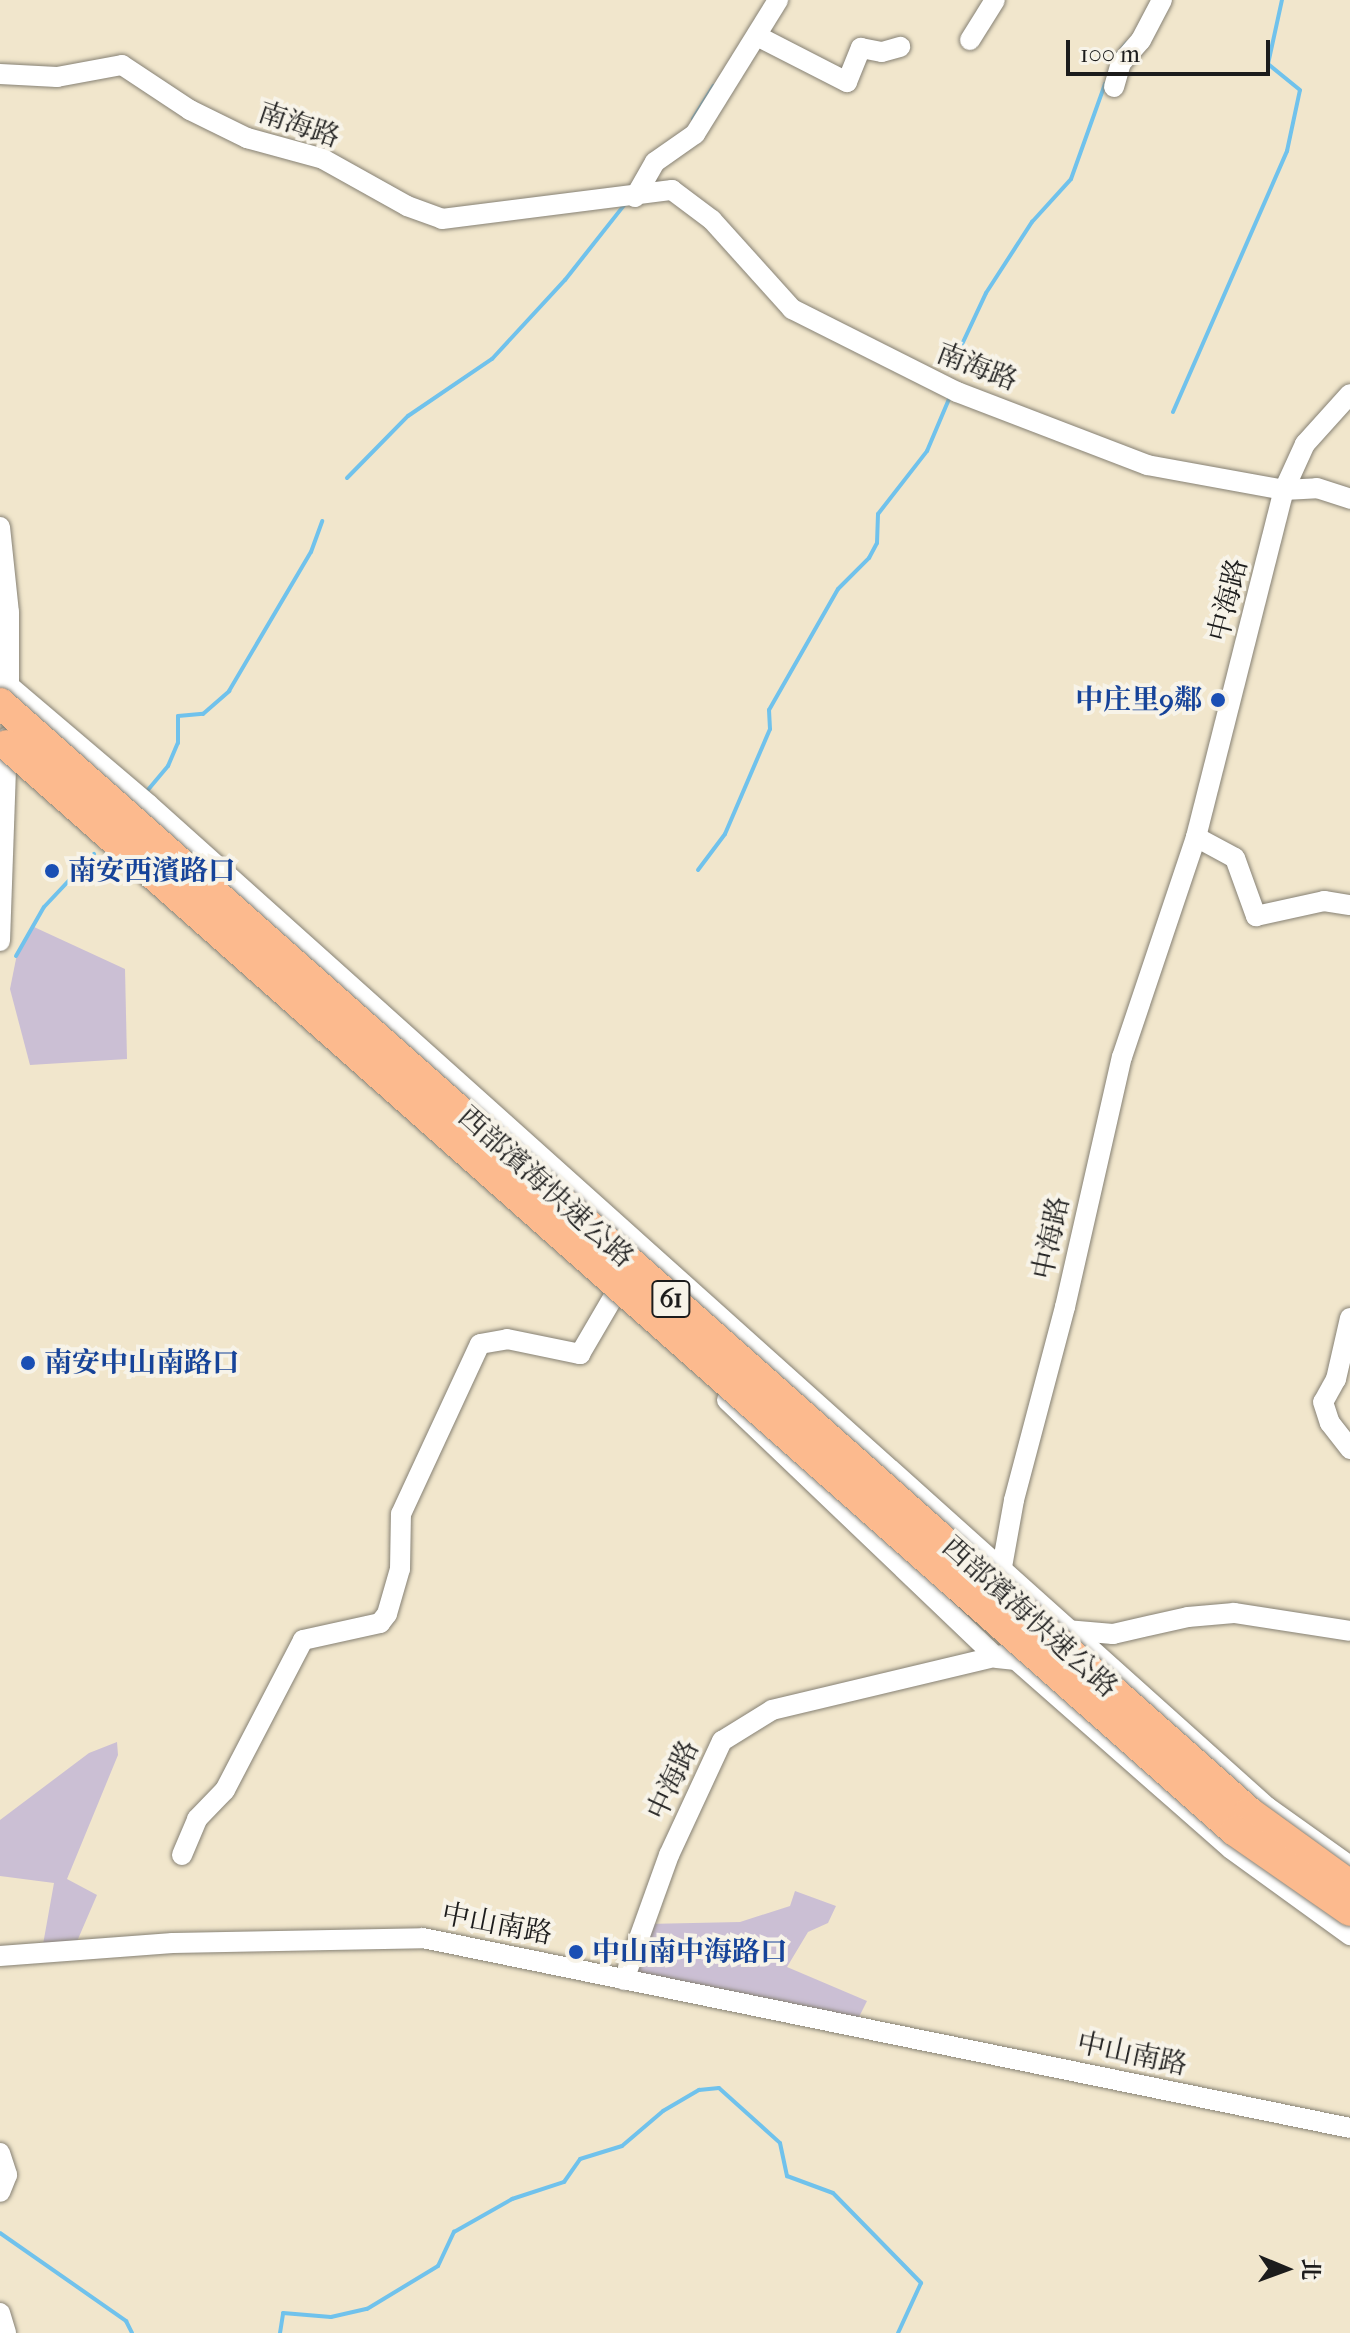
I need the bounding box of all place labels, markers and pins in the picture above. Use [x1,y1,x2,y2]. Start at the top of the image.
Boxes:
place label: 中庄里9鄰 [1075,683,1202,717]
marker: 中庄里9鄰 [1209,691,1227,709]
place label: 南安西濱路口 [68,854,236,888]
marker: 南安西濱路口 [43,862,61,880]
place label: 南安中山南路口 [44,1346,240,1380]
marker: 南安中山南路口 [19,1354,37,1372]
place label: 中山南中海路口 [592,1935,788,1969]
marker: 中山南中海路口 [567,1943,585,1961]

